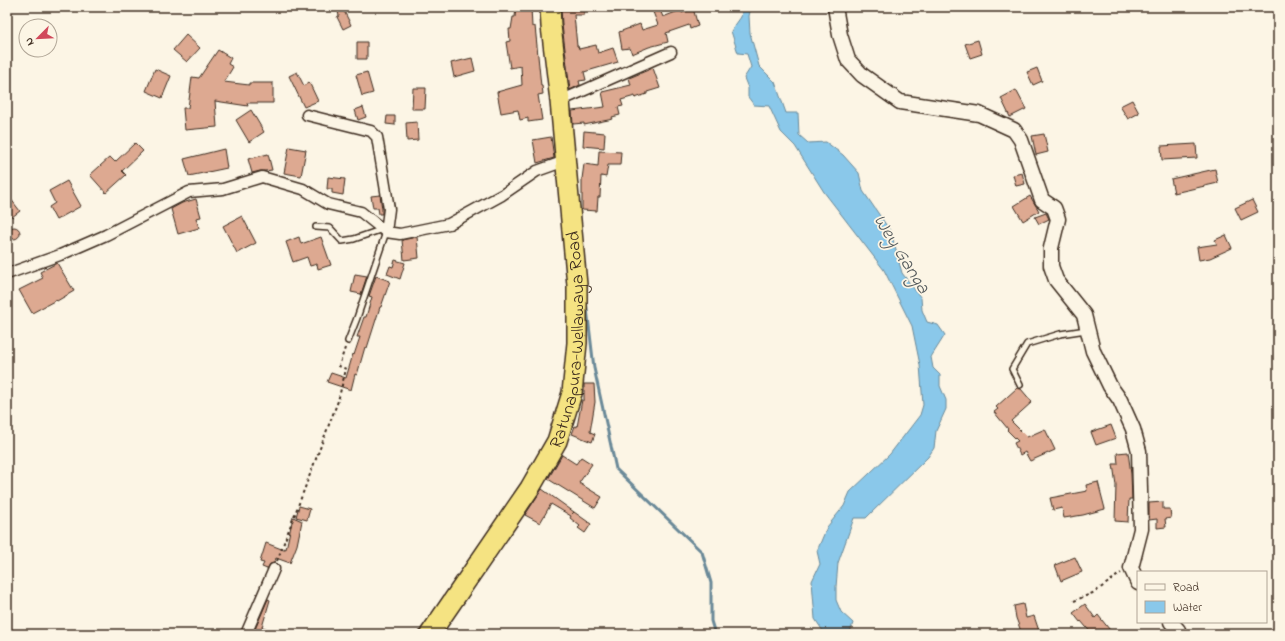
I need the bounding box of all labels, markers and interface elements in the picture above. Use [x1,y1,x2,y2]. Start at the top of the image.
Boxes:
north arrow [18,18,58,58]
text: N [21,35,39,48]
water label: Wey Ganga [865,209,936,300]
street label: Ratunapura-Wellawaya Road [544,230,592,455]
legend [1137,571,1267,623]
text: Road [1173,579,1199,597]
text: Water [1173,599,1202,617]

